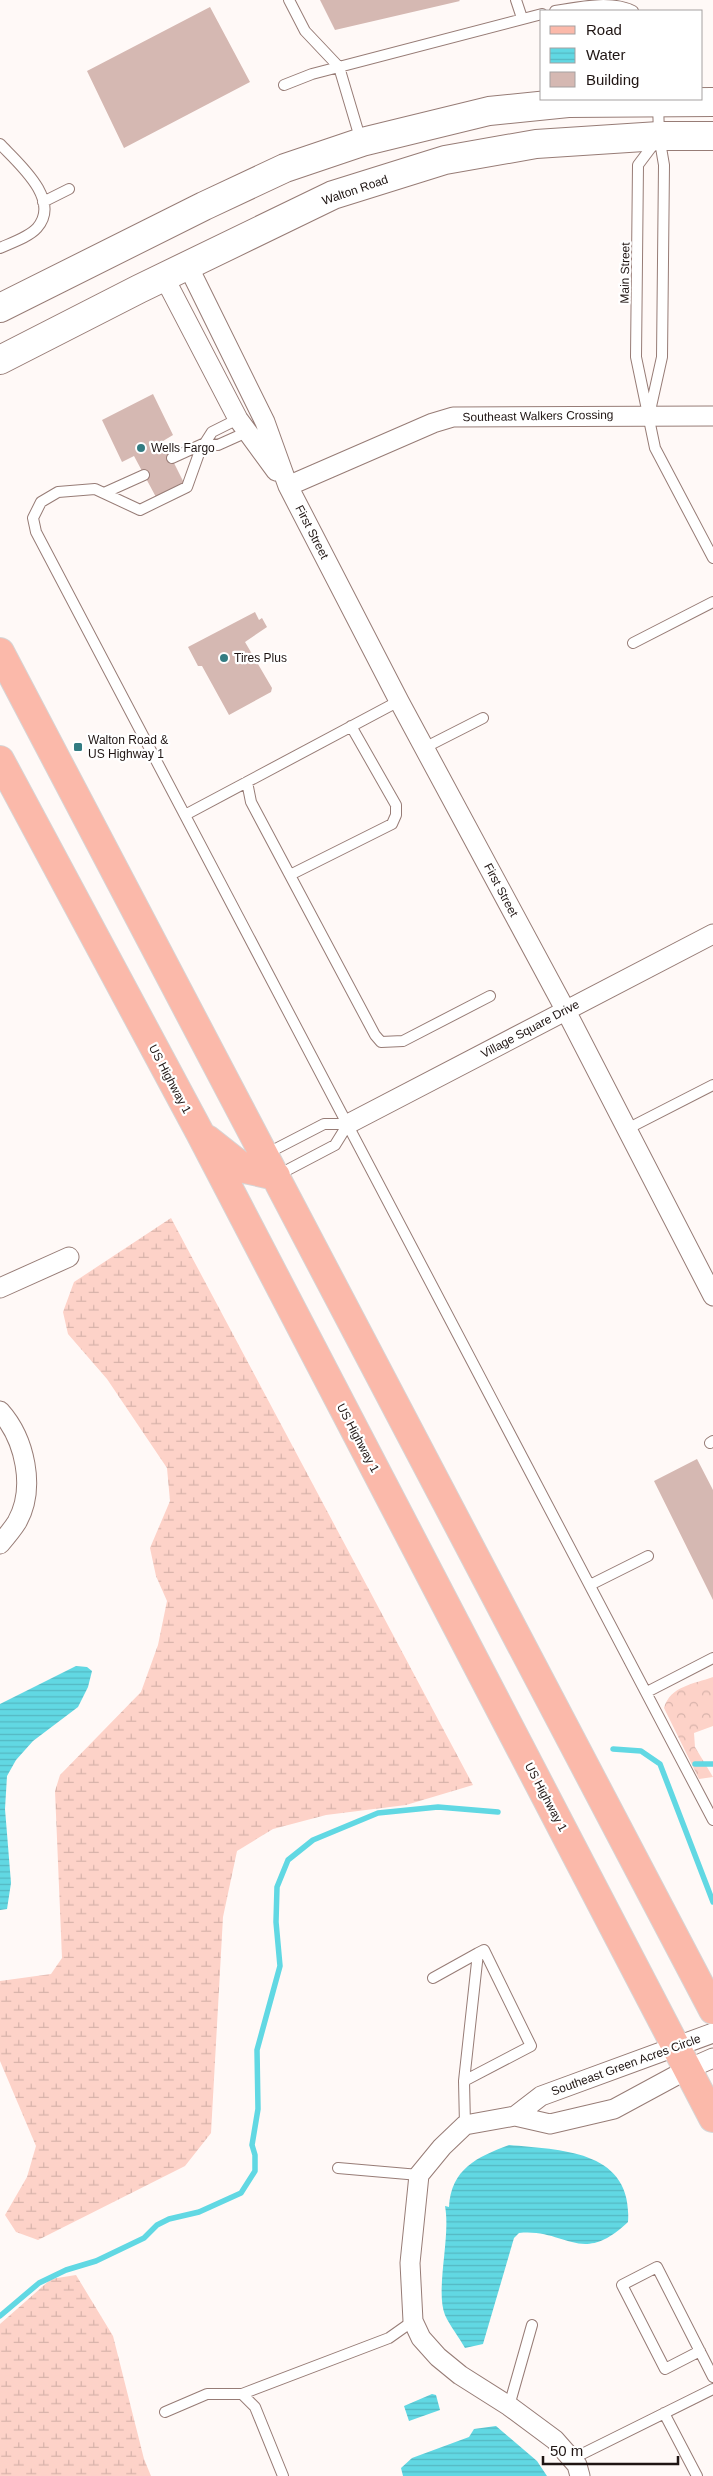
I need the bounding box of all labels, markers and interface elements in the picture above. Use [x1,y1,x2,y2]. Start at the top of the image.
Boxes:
legend [540,10,703,100]
text: Road [586,21,622,38]
text: Water [586,46,625,63]
text: Building [586,71,639,88]
street label: Walton Road [320,172,390,208]
street label: Main Street [617,242,633,304]
street label: Southeast Walkers Crossing [462,408,614,424]
place label: Wells Fargo [151,441,215,455]
marker: Wells Fargo [135,442,147,454]
street label: First Street [292,503,332,562]
place label: Tires Plus [234,651,287,665]
marker: Tires Plus [218,652,230,664]
place label: Walton Road & US Highway 1 [88,733,168,761]
marker: Walton Road & US Highway 1 [72,741,84,753]
street label: First Street [481,861,521,920]
street label: Village Square Drive [479,997,582,1061]
street label: US Highway 1 [146,1042,194,1116]
street label: US Highway 1 [334,1401,382,1475]
street label: US Highway 1 [522,1760,570,1834]
street label: Southeast Green Acres Circle [549,2031,703,2099]
scale bar [543,2434,678,2466]
text: 50 m [550,2442,583,2459]

